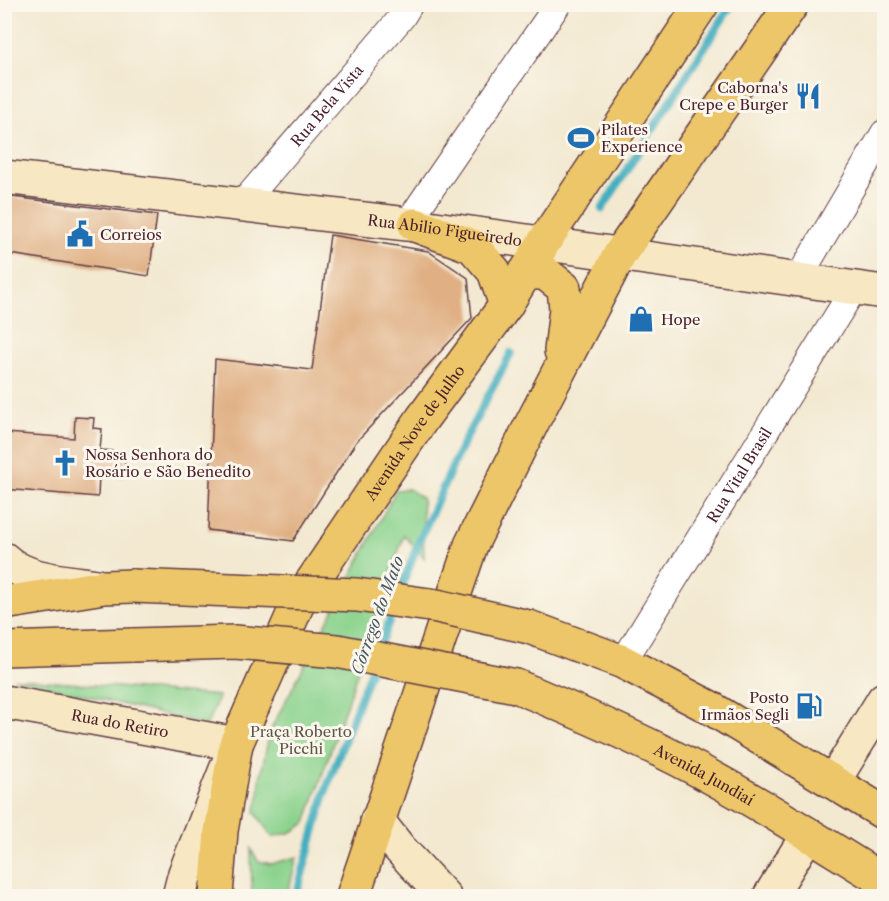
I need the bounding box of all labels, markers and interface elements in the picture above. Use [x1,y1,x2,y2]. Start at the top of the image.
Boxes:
street label: Rua Bela Vista [286,60,367,150]
place label: Caborna's Crepe e Burger [679,78,789,114]
restaurant icon: Caborna's Crepe e Burger [793,81,823,111]
place label: Pilates Experience [601,120,683,156]
sports icon: Pilates Experience [566,123,596,153]
street label: Rua Abilio Figueiredo [367,210,523,250]
public building icon: Correios [65,219,95,249]
place label: Correios [100,225,162,244]
shop icon: Hope [626,304,656,334]
place label: Hope [661,310,700,329]
street label: Avenida Nove de Julho [360,361,468,505]
street label: Rua Vital Brasil [702,423,776,526]
place label: Nossa Senhora do Rosário e São Benedito [85,445,251,481]
church icon: Nossa Senhora do Rosário e São Benedito [50,448,80,478]
water label: Córrego do Mato [346,553,408,677]
place label: Posto Irmãos Segli [701,688,789,724]
fuel station icon: Posto Irmãos Segli [794,691,824,721]
street label: Rua do Retiro [70,705,170,741]
park label: Praça Roberto Picchi [250,722,352,758]
street label: Avenida Jundiaí [650,739,758,809]

